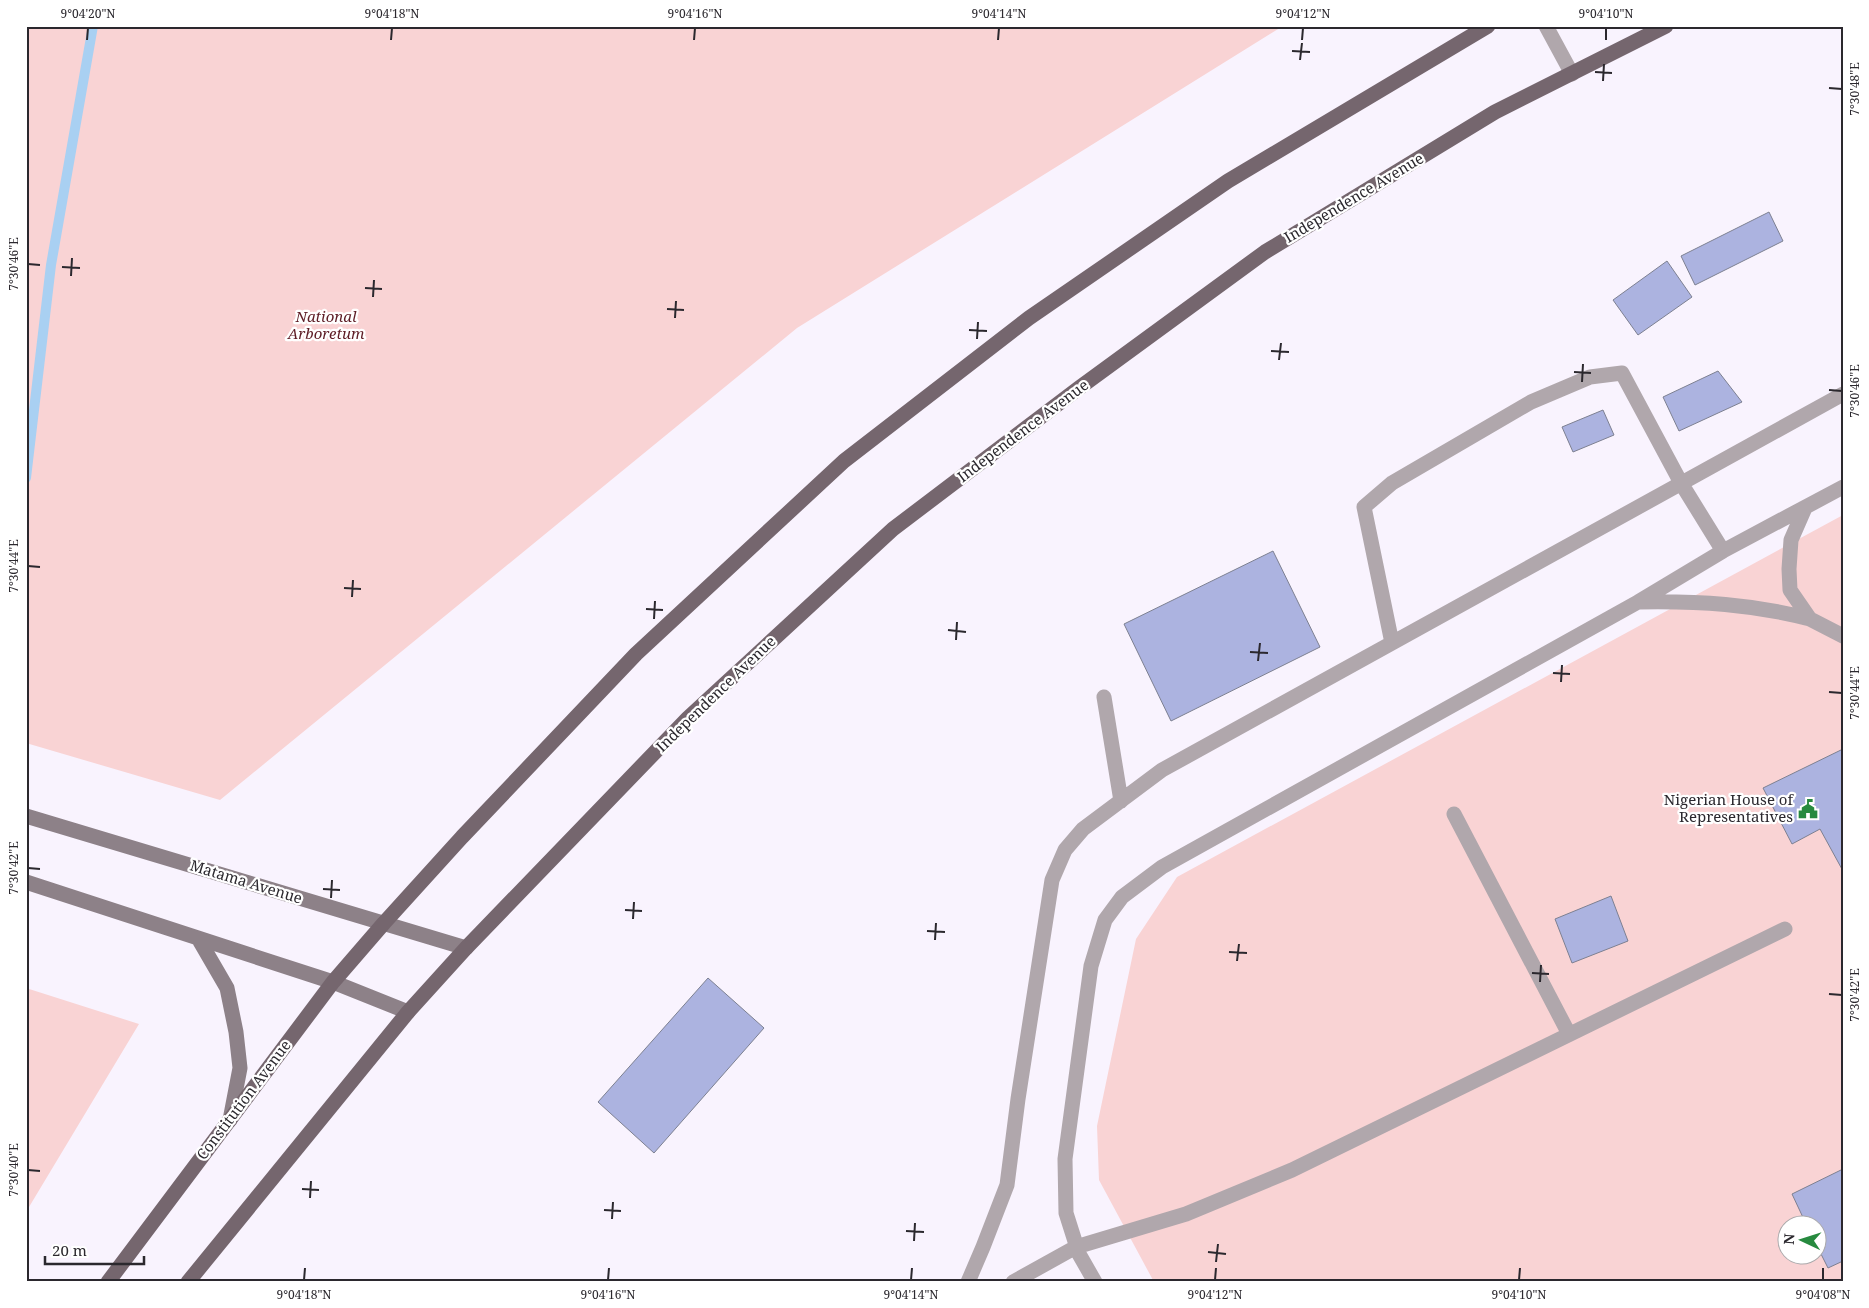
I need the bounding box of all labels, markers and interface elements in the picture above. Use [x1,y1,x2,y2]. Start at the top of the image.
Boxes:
text: 9°04'20"N [60,5,116,22]
text: 9°04'18"N [364,5,420,22]
text: 9°04'16"N [667,5,723,22]
text: 9°04'14"N [971,5,1027,22]
text: 9°04'12"N [1275,5,1331,22]
text: 9°04'10"N [1578,5,1634,22]
text: 7°30'48"E [1846,62,1863,116]
street label: Independence Avenue [1280,148,1427,247]
text: 7°30'46"E [5,237,22,291]
park label: National Arboretum [287,306,365,343]
text: 7°30'46"E [1846,364,1863,418]
street label: Independence Avenue [953,374,1092,486]
text: 7°30'44"E [5,539,22,593]
street label: Independence Avenue [651,631,779,756]
text: 7°30'44"E [1846,666,1863,720]
place label: Nigerian House of Representatives [1664,789,1794,826]
public building icon: Nigerian House of Representatives [1797,798,1819,820]
text: 7°30'42"E [5,841,22,895]
street label: Matama Avenue [188,854,305,908]
text: 7°30'42"E [1846,968,1863,1022]
street label: Constitution Avenue [192,1035,295,1163]
text: 7°30'40"E [5,1143,22,1197]
north arrow [1776,1216,1826,1266]
scale bar [45,1233,144,1265]
text: N [1779,1233,1798,1245]
text: 20 m [52,1240,87,1260]
text: 9°04'18"N [276,1286,332,1303]
text: 9°04'16"N [580,1286,636,1303]
text: 9°04'14"N [883,1286,939,1303]
text: 9°04'12"N [1187,1286,1243,1303]
text: 9°04'10"N [1491,1286,1547,1303]
text: 9°04'08"N [1795,1286,1851,1303]

